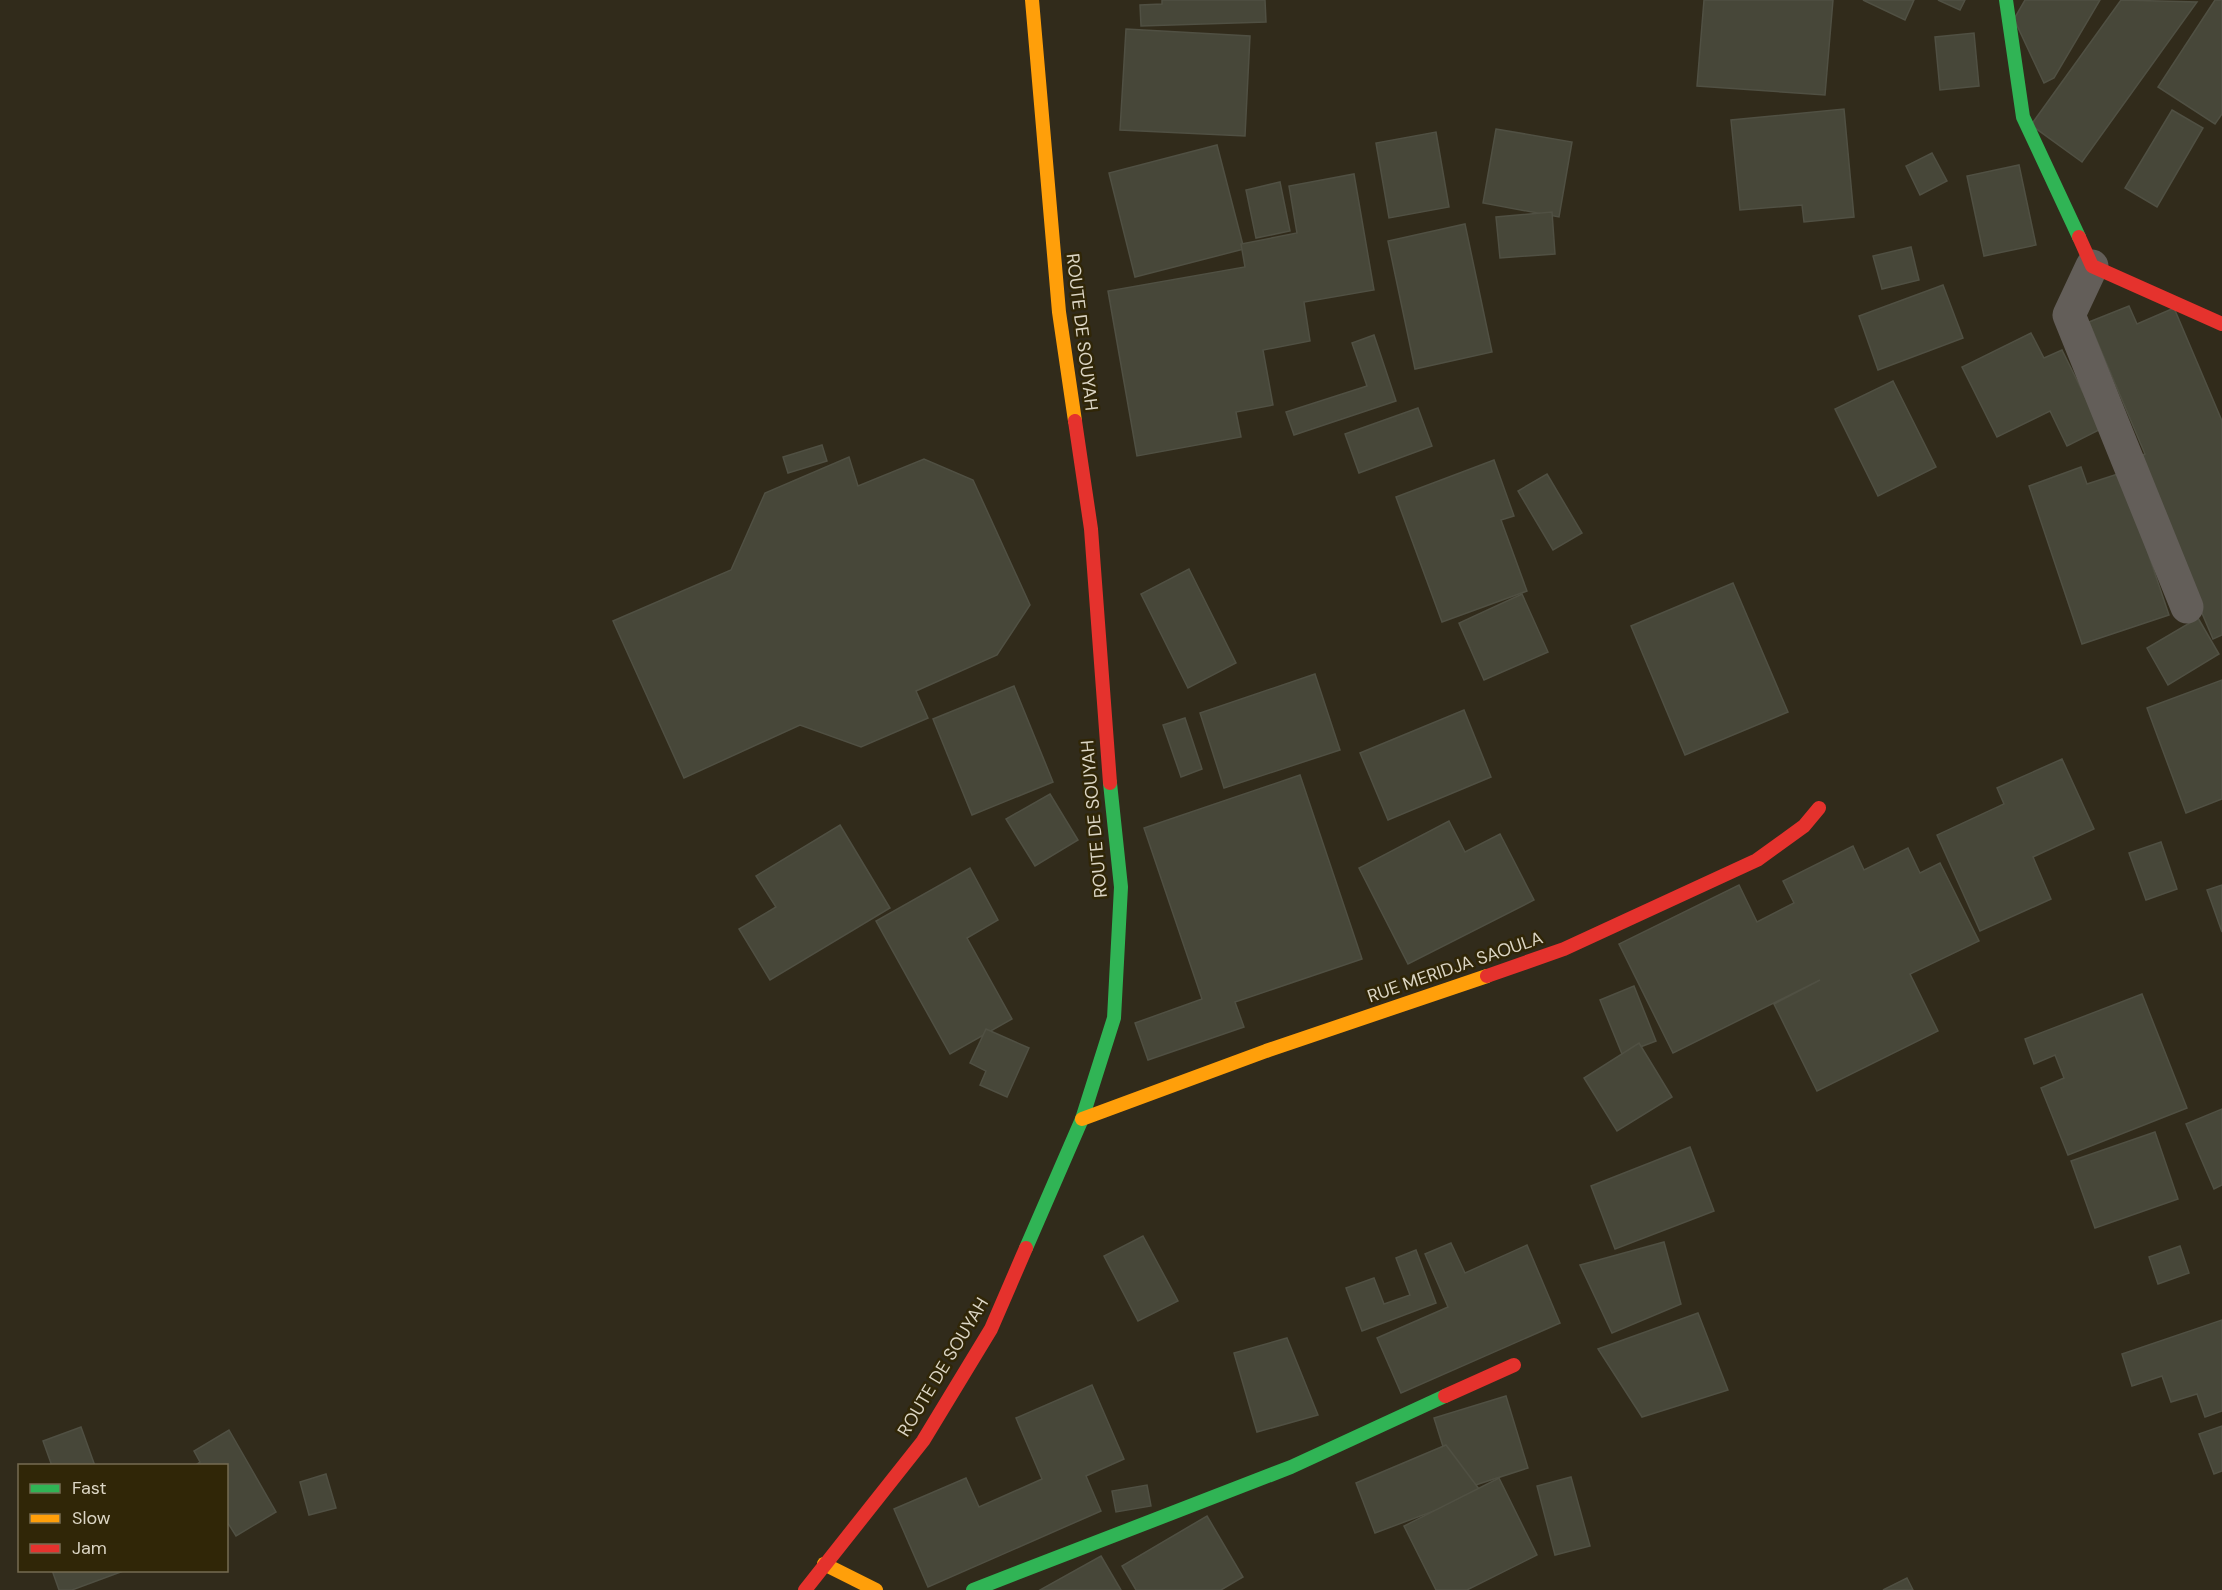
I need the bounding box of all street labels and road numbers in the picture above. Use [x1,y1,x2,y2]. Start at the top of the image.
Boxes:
street label: ROUTE DE SOUYAH [1060,252,1104,412]
street label: ROUTE DE SOUYAH [1075,739,1113,899]
street label: RUE MERIDJA SAOULA [1364,926,1546,1008]
street label: ROUTE DE SOUYAH [892,1293,994,1441]

